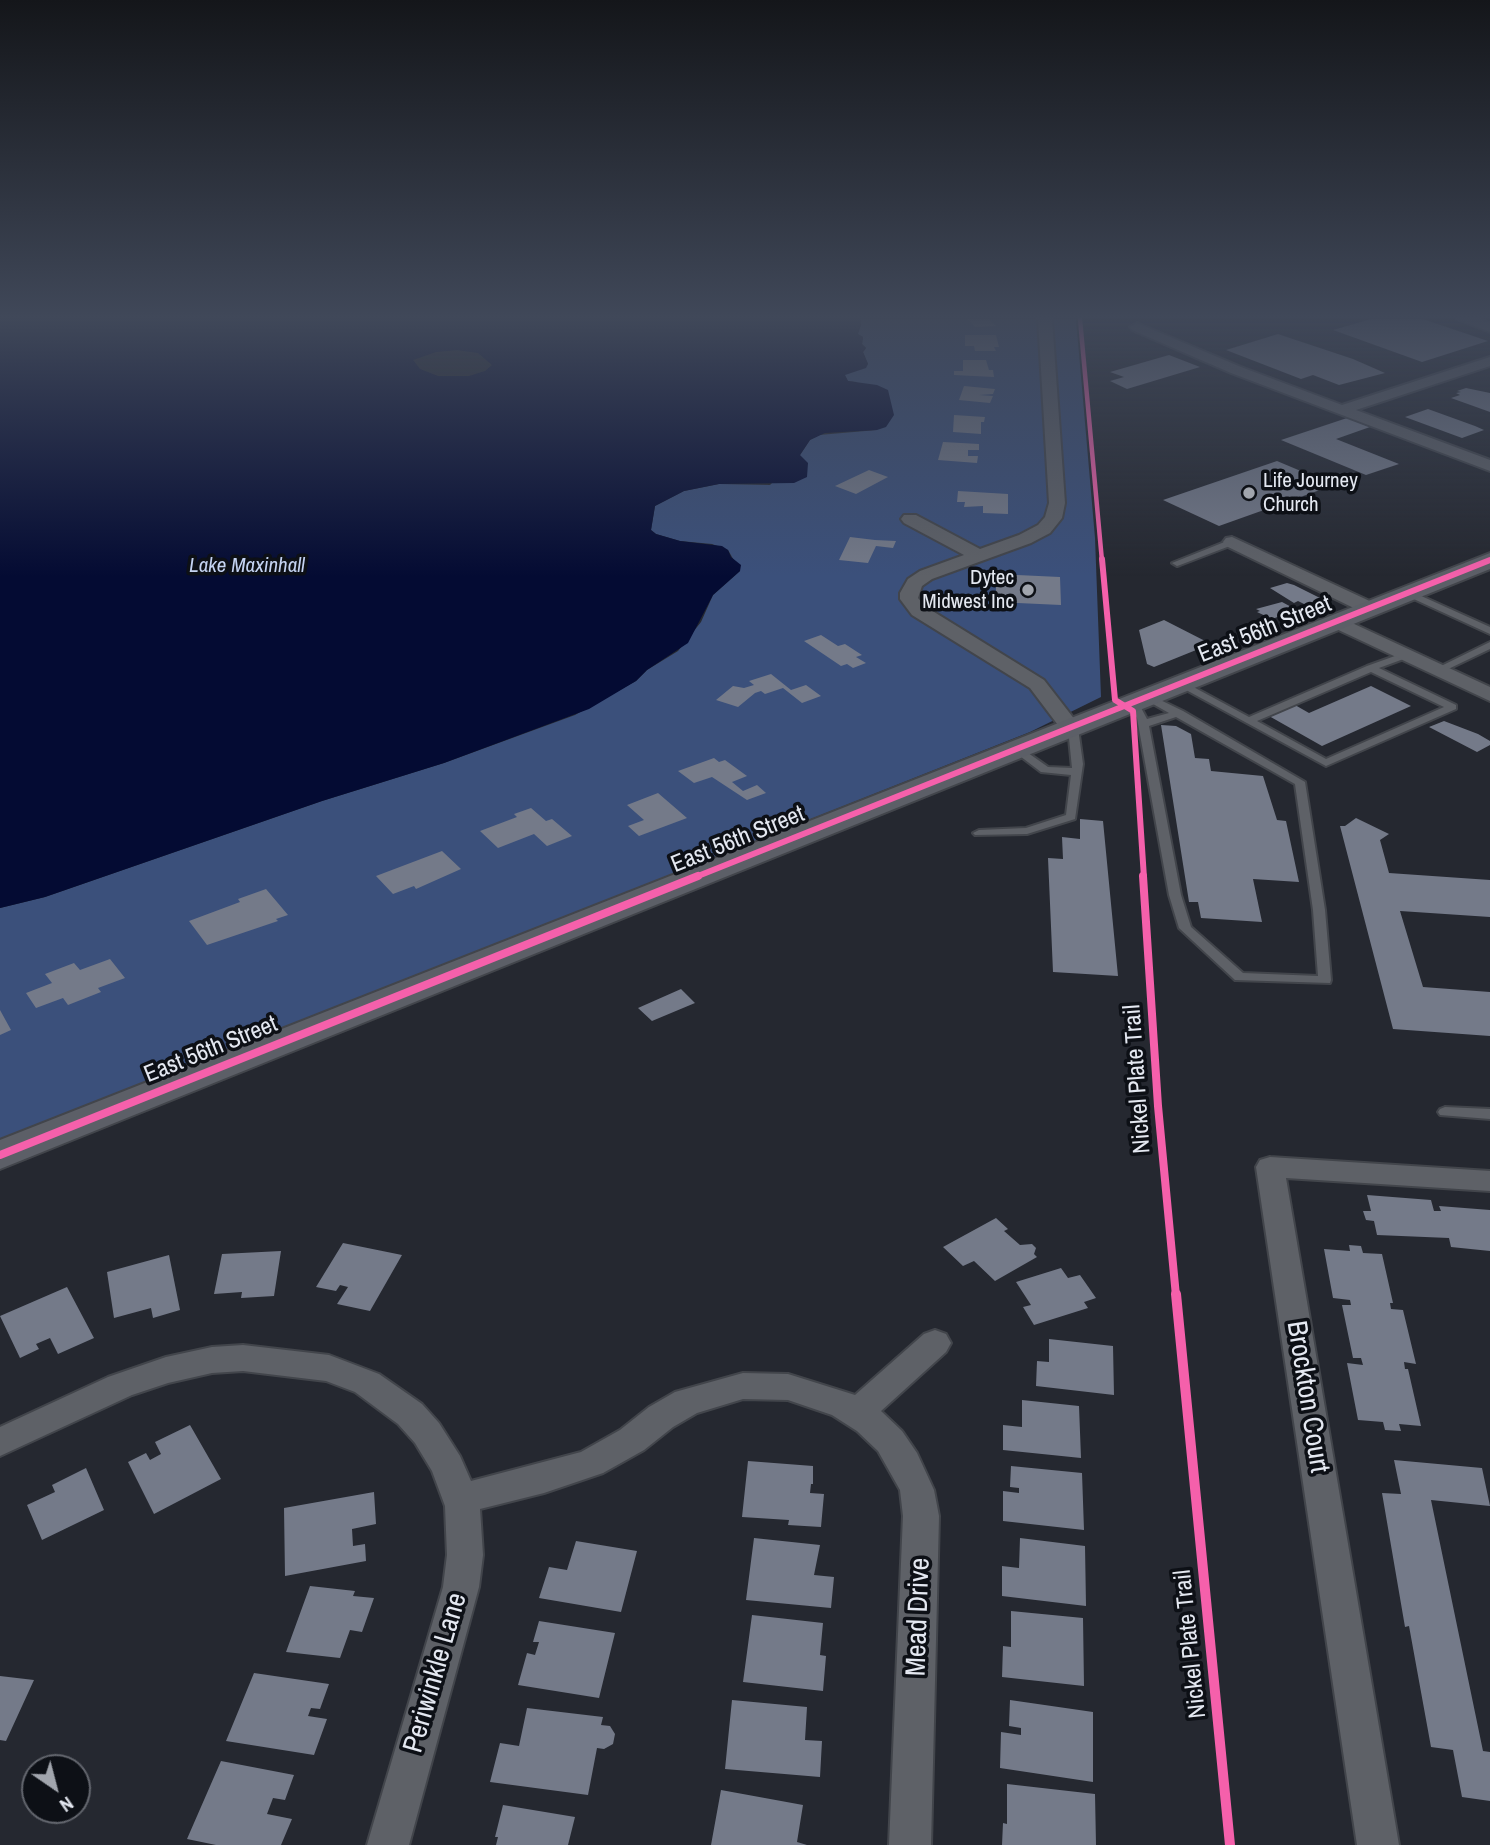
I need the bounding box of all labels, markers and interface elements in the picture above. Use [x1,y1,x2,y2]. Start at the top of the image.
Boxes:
place label: Life Journey Church [1263,468,1358,518]
marker: Life Journey Church [1241,485,1257,501]
water label: Lake Maxinhall [189,553,305,579]
place label: Dytec Midwest Inc [922,565,1014,615]
marker: Dytec Midwest Inc [1020,582,1036,598]
street label: East 56th Street [1194,590,1336,670]
street label: East 56th Street [667,800,809,880]
street label: Nickel Plate Trail [1118,1004,1158,1154]
street label: East 56th Street [140,1010,282,1090]
street label: Brockton Court [1278,1319,1336,1475]
street label: Mead Drive [900,1557,938,1677]
street label: Nickel Plate Trail [1169,1568,1213,1720]
street label: Periwinkle Lane [397,1589,475,1757]
north arrow [21,1754,91,1824]
text: N [55,1791,79,1818]

